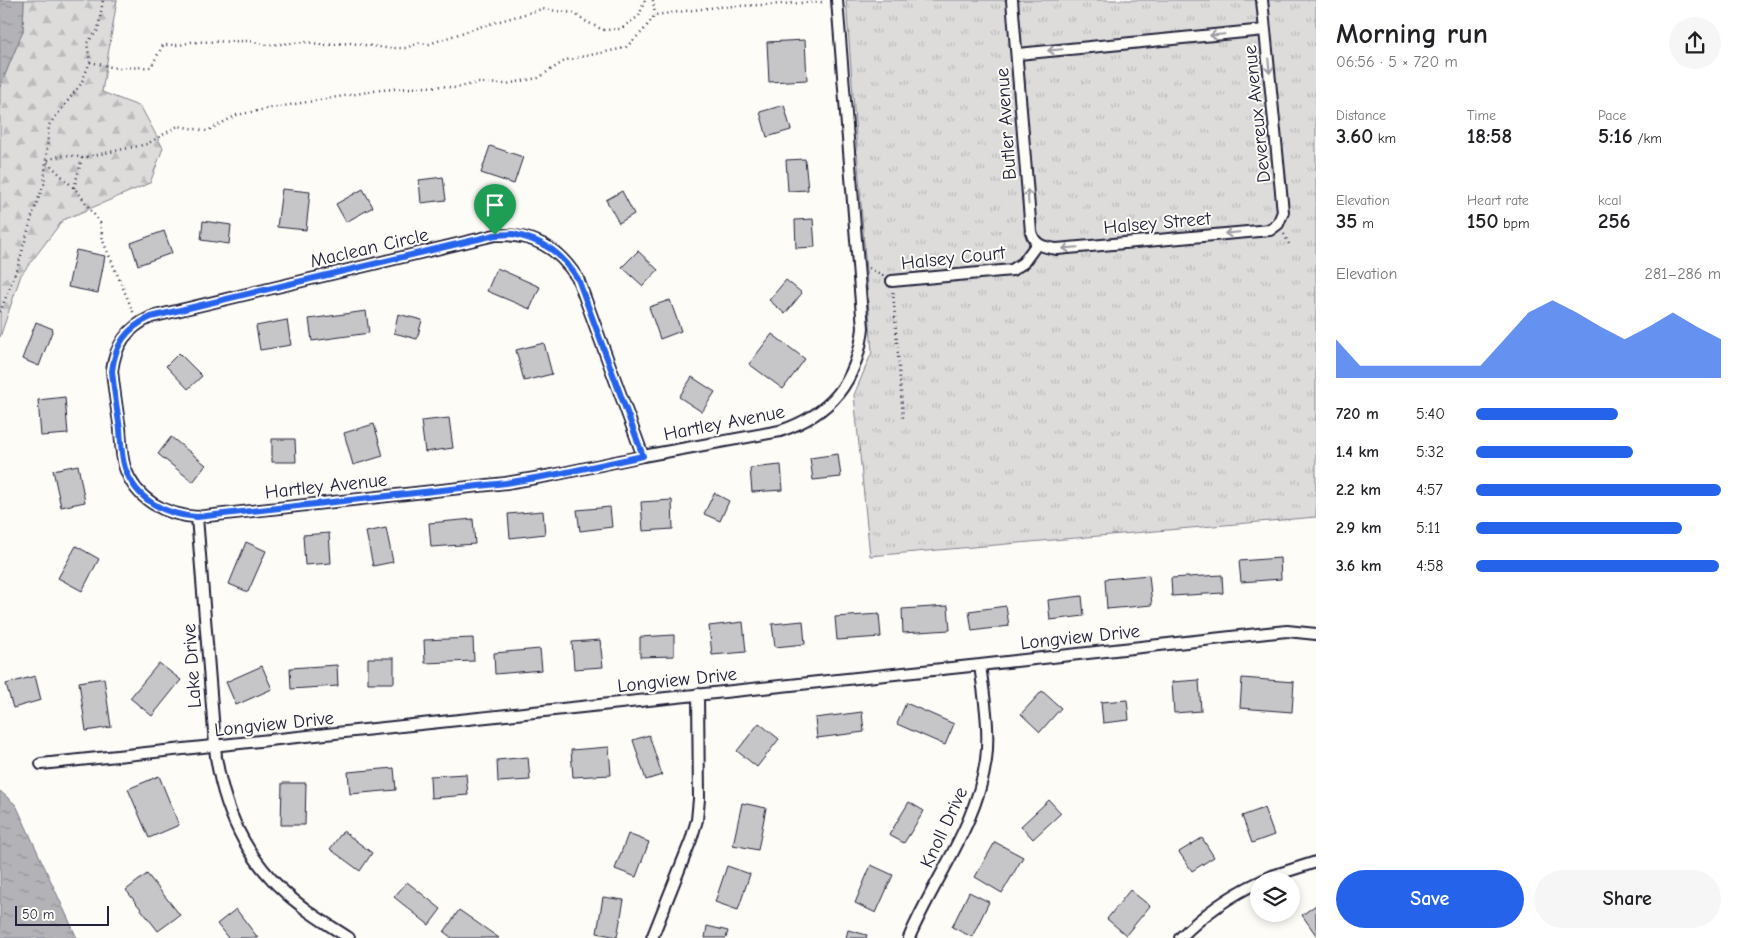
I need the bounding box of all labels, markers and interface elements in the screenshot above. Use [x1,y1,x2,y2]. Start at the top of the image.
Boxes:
button: share [1669,17,1721,69]
text: Morning run [1336,18,1488,50]
one-way arrow [1209,30,1225,40]
street label: Devereux Avenue [1239,44,1275,184]
one-way arrow [1047,45,1063,55]
text: 06:56 · 5 × 720 m [1336,53,1458,71]
one-way arrow [1264,58,1273,74]
street label: Butler Avenue [991,67,1021,181]
text: Distance [1336,107,1386,124]
text: Time [1467,107,1496,124]
text: Pace [1598,107,1626,124]
text: 3.60 [1336,124,1373,148]
text: 18:58 [1467,124,1512,148]
text: 5:16 [1598,124,1633,148]
text: km [1373,130,1396,147]
text: /km [1633,130,1662,147]
pin [474,184,516,235]
one-way arrow [1024,190,1033,206]
icon: arrive [481,191,509,219]
text: Elevation [1336,192,1390,209]
text: Heart rate [1467,192,1529,209]
text: kcal [1598,192,1622,209]
street label: Halsey Street [1103,207,1212,239]
text: 35 [1336,209,1358,233]
text: 150 [1467,209,1498,233]
text: 256 [1598,209,1631,233]
text: m [1358,215,1374,232]
text: bpm [1498,215,1530,232]
street label: Maclean Circle [308,224,431,272]
one-way arrow [1224,228,1240,238]
street label: Halsey Court [900,242,1007,274]
one-way arrow [1062,243,1078,252]
text: Elevation [1336,265,1397,283]
text: 281–286 m [1645,265,1721,283]
street label: Hartley Avenue [662,400,787,446]
text: 720 m [1336,405,1379,423]
text: 5:40 [1416,405,1445,423]
text: 1.4 km [1336,443,1379,461]
text: 5:32 [1416,443,1444,461]
street label: Hartley Avenue [264,469,388,503]
text: 2.2 km [1336,481,1381,499]
text: 4:57 [1416,481,1443,499]
text: 2.9 km [1336,519,1381,537]
text: 5:11 [1416,519,1440,537]
text: 3.6 km [1336,557,1381,575]
text: 4:58 [1416,557,1444,575]
street label: Longview Drive [1019,620,1141,654]
street label: Lake Drive [178,623,206,709]
street label: Longview Drive [616,663,738,697]
street label: Longview Drive [213,707,335,741]
street label: Knoll Drive [916,783,972,871]
button: Save [1336,870,1524,928]
button: Share [1534,870,1721,928]
map controls [1250,872,1300,922]
button: layers [1250,872,1300,922]
scale bar [15,903,109,926]
text: 50 m [22,906,54,923]

